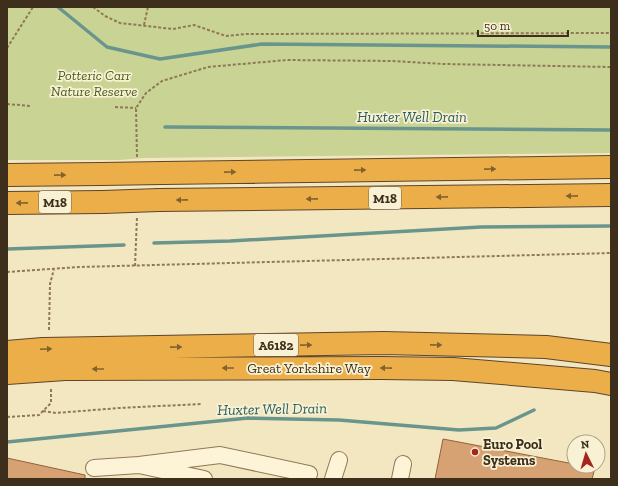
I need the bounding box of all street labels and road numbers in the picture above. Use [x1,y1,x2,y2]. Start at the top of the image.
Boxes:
road number: M18 [369,187,401,209]
road number: M18 [39,191,71,213]
road number: A6182 [254,334,298,356]
street label: Great Yorkshire Way [247,360,372,377]

